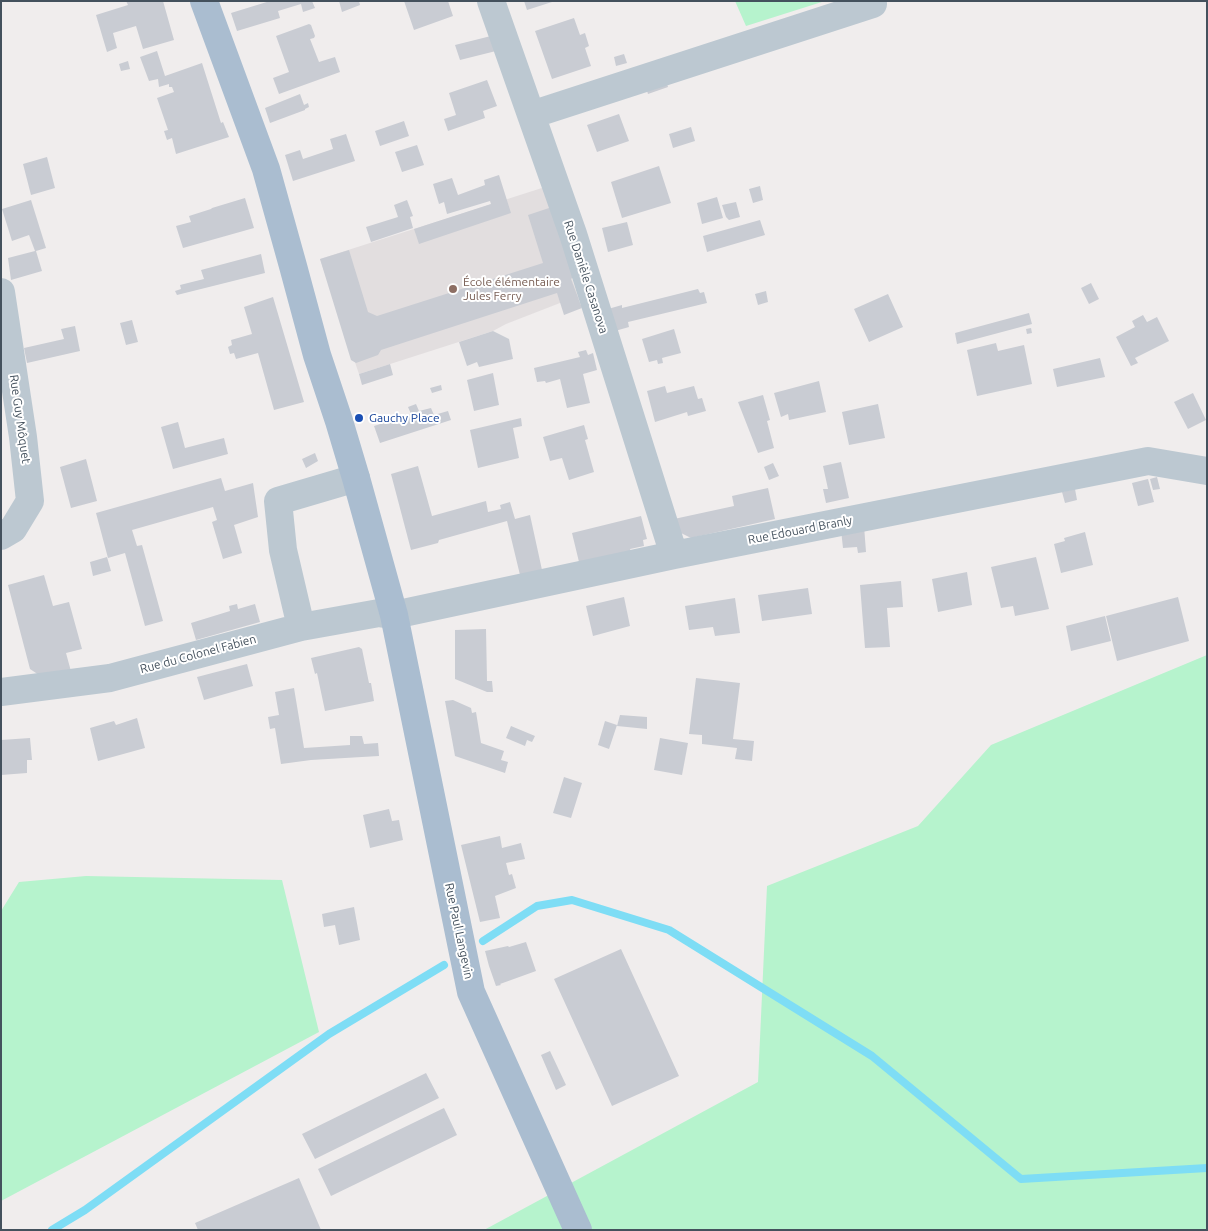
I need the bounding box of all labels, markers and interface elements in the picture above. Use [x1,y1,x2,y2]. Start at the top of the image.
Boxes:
street label: Rue Danièle Casanova [561,219,611,335]
place label: École élémentaire Jules Ferry [463,275,560,303]
marker: École élémentaire Jules Ferry [447,283,459,295]
street label: Rue Guy Môquet [7,374,33,464]
place label: Gauchy Place [369,411,439,425]
marker: Gauchy Place [353,412,365,424]
street label: Rue Edouard Branly [747,513,853,547]
street label: Rue du Colonel Fabien [138,632,258,676]
street label: Rue Paul Langevin [442,882,476,980]

